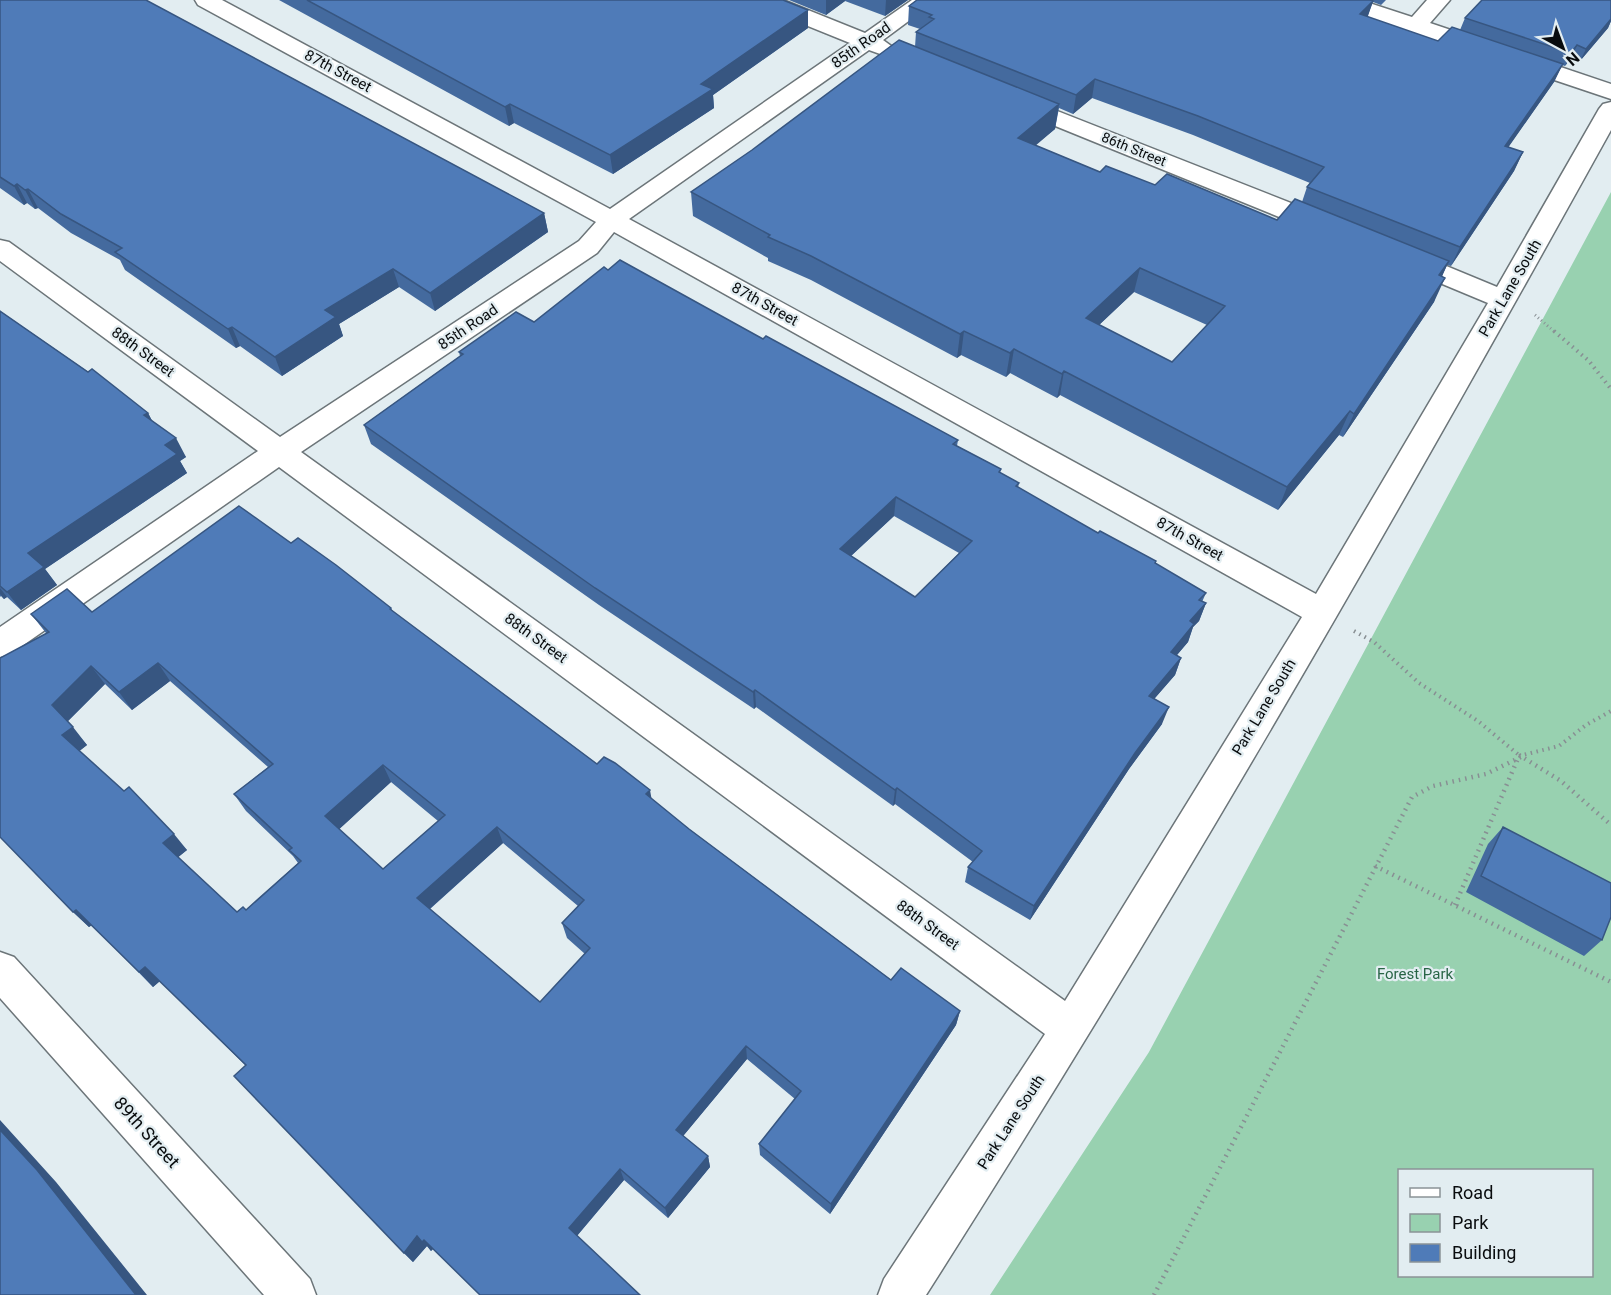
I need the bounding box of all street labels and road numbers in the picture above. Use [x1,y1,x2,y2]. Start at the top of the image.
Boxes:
street label: 85th Road [828,18,894,72]
street label: 87th Street [301,46,375,96]
street label: 86th Street [1099,129,1169,169]
street label: Park Lane South [1475,236,1545,340]
street label: 87th Street [729,278,802,330]
street label: 85th Road [435,300,501,354]
street label: 88th Street [108,323,178,381]
street label: 87th Street [1154,513,1227,565]
street label: 88th Street [501,609,571,667]
street label: Park Lane South [1228,656,1300,758]
street label: 88th Street [893,896,963,954]
street label: Park Lane South [974,1071,1048,1173]
street label: 89th Street [110,1092,184,1172]

